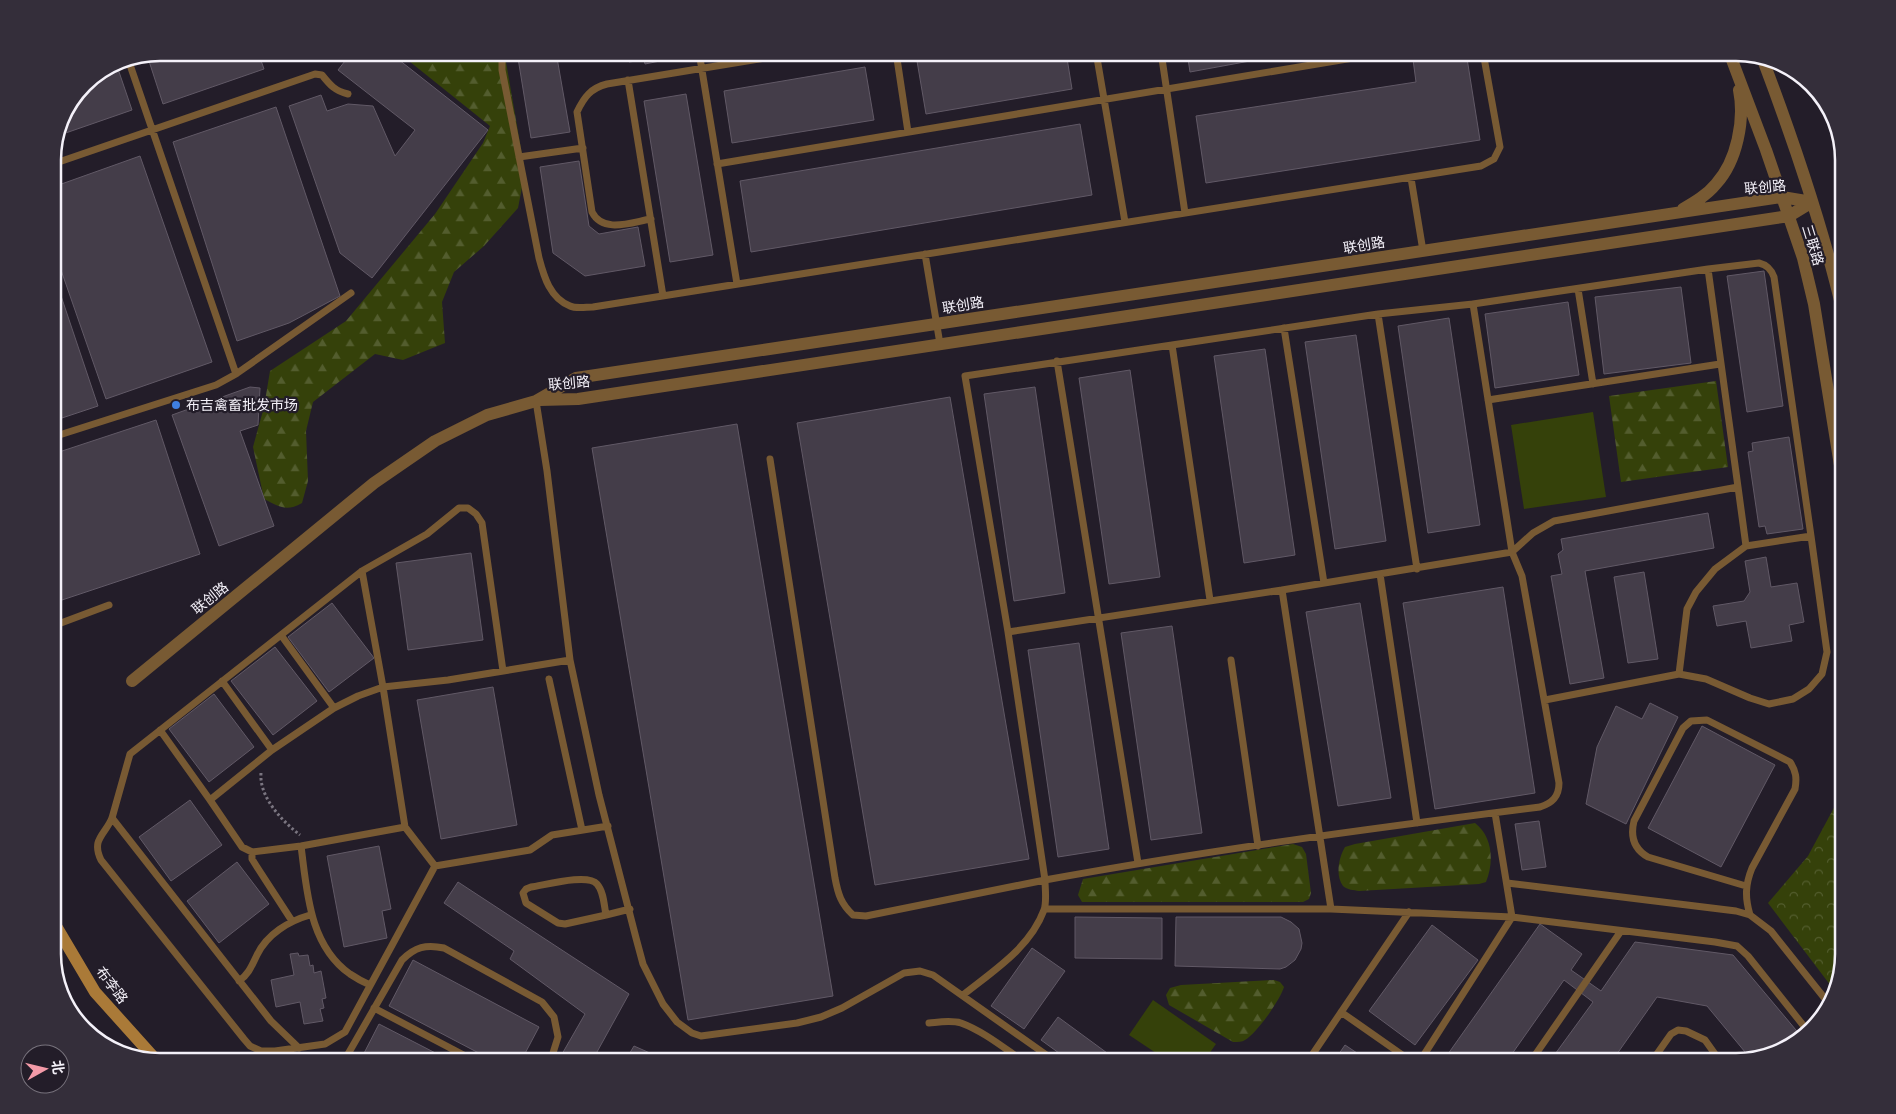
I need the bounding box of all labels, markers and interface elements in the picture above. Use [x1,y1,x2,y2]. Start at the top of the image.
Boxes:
street label: 联创路 [1743,175,1787,198]
street label: 三联路 [1798,222,1829,268]
street label: 联创路 [1342,232,1386,257]
street label: 联创路 [941,292,985,317]
street label: 联创路 [547,371,591,394]
place label: 布吉禽畜批发市场 [186,395,298,414]
marker: 布吉禽畜批发市场 [170,399,182,411]
street label: 联创路 [187,577,232,618]
street label: 布李路 [92,962,133,1007]
north arrow [20,1044,70,1094]
text: 北 [48,1059,69,1075]

